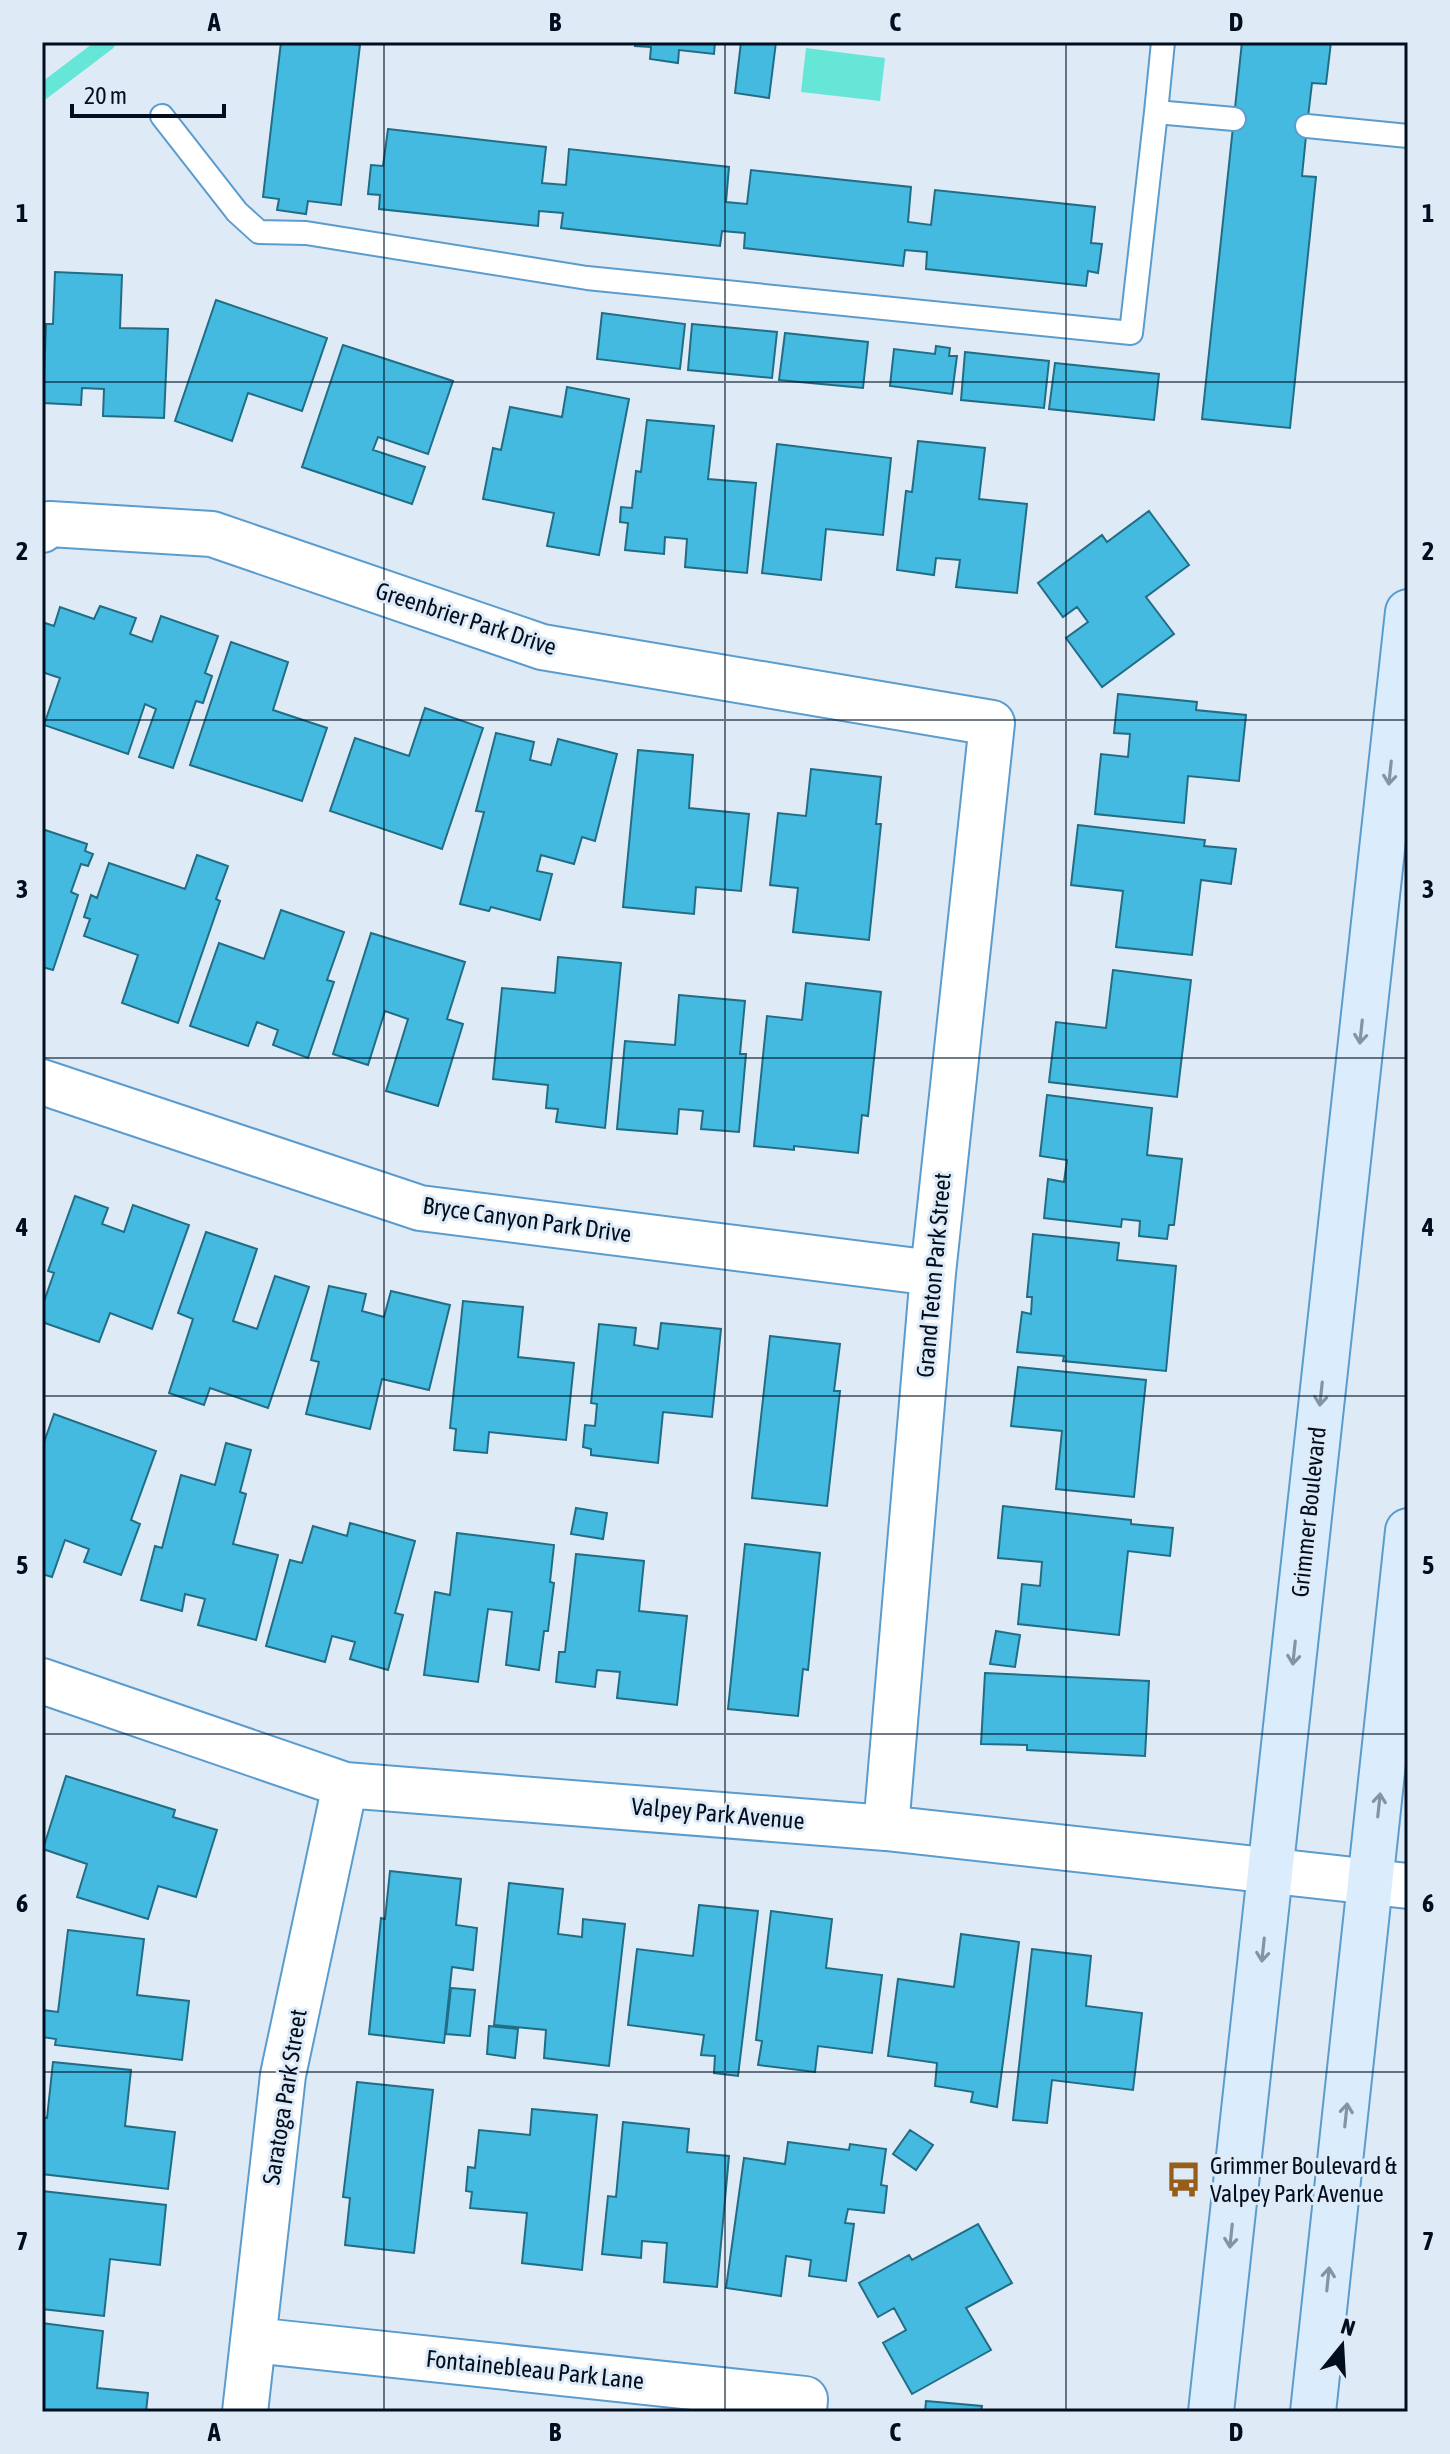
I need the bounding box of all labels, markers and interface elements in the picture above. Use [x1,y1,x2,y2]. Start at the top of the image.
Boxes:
text: A [207,7,221,37]
text: B [549,7,562,37]
text: C [889,7,901,37]
text: D [1229,7,1243,37]
scale bar [72,68,224,118]
text: 20 m [84,82,127,109]
text: 1 [16,198,28,228]
text: 1 [1422,198,1434,228]
text: 2 [16,536,28,566]
text: 2 [1422,536,1434,566]
street label: Greenbrier Park Drive [372,577,560,660]
one-way arrow [1383,759,1398,786]
text: 3 [16,874,28,904]
text: 3 [1422,874,1434,904]
one-way arrow [1354,1018,1369,1045]
street label: Grand Teton Park Street [911,1171,956,1379]
street label: Bryce Canyon Park Drive [421,1191,633,1248]
text: 4 [15,1212,28,1242]
text: 4 [1421,1212,1434,1242]
one-way arrow [1314,1380,1329,1407]
street label: Grimmer Boulevard [1286,1425,1331,1599]
text: 5 [16,1550,28,1580]
text: 5 [1422,1550,1434,1580]
one-way arrow [1287,1639,1302,1666]
street label: Valpey Park Avenue [630,1792,806,1835]
one-way arrow [1372,1792,1387,1819]
text: 6 [16,1888,28,1918]
text: 6 [1422,1888,1434,1918]
one-way arrow [1255,1936,1270,1963]
street label: Saratoga Park Street [257,2007,312,2187]
one-way arrow [1338,2102,1353,2129]
place label: Grimmer Boulevard & Valpey Park Avenue [1210,2152,1398,2207]
bus stop icon: Grimmer Boulevard & Valpey Park Avenue [1165,2161,1203,2199]
one-way arrow [1223,2222,1238,2249]
text: 7 [16,2226,28,2256]
text: 7 [1422,2226,1434,2256]
one-way arrow [1320,2266,1335,2293]
north arrow [1302,2306,1382,2386]
text: N [1338,2313,1358,2341]
street label: Fontainebleau Park Lane [425,2345,645,2394]
text: A [207,2417,221,2447]
text: B [549,2417,562,2447]
text: C [889,2417,901,2447]
text: D [1229,2417,1243,2447]

